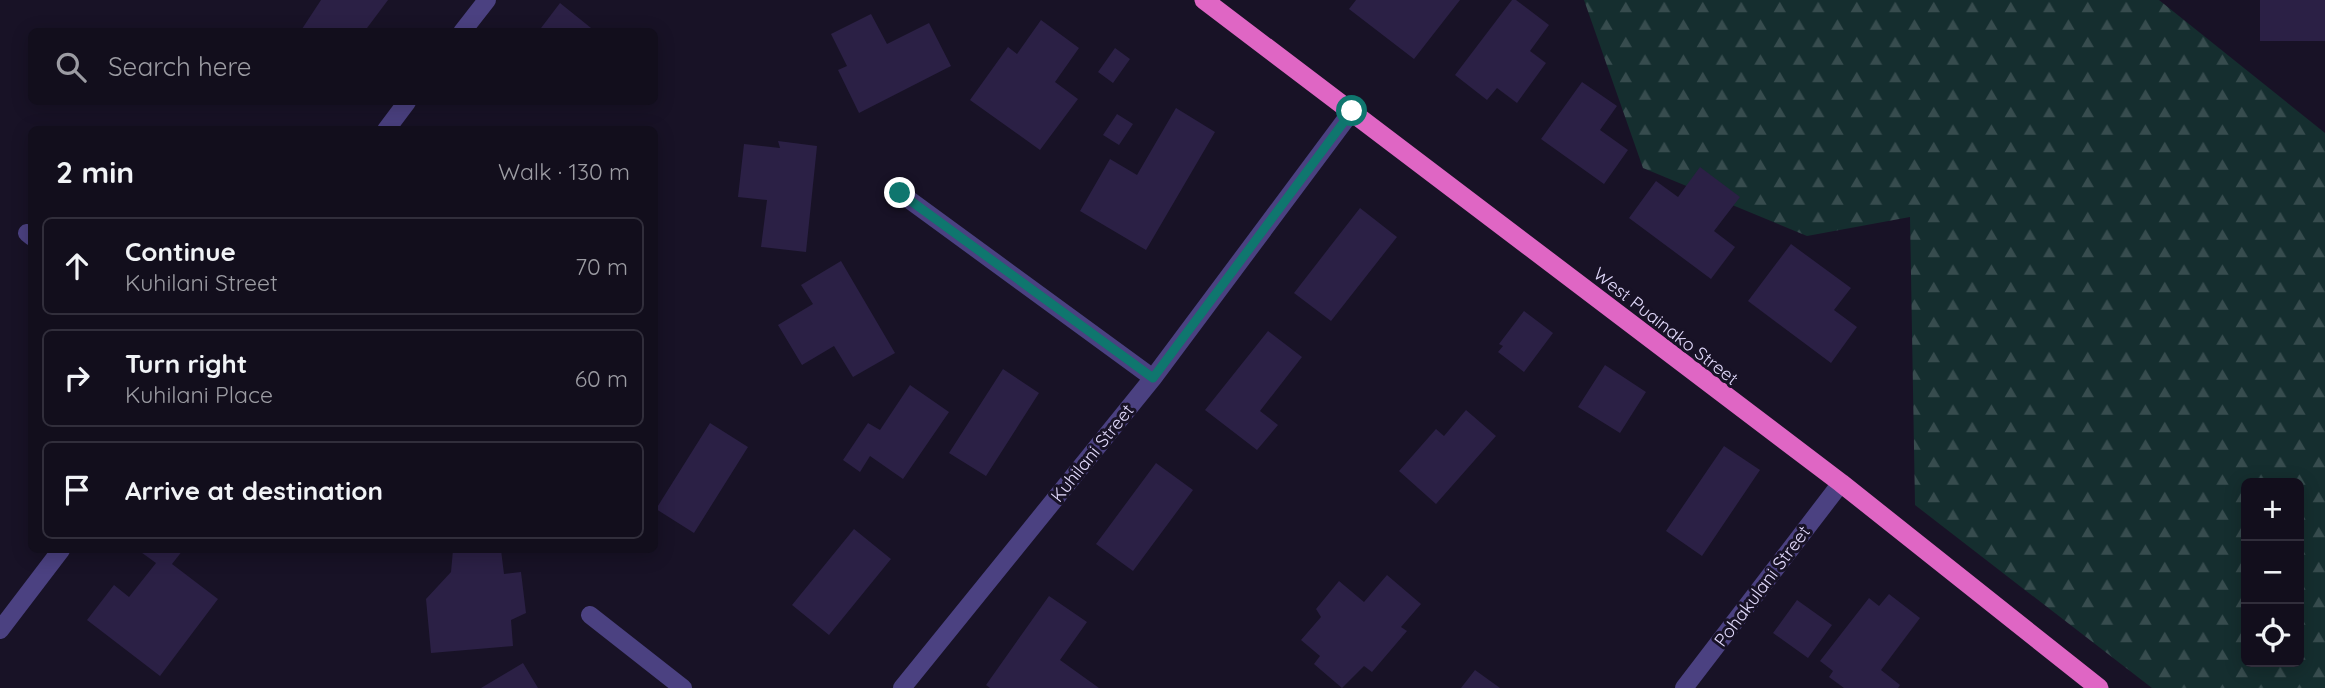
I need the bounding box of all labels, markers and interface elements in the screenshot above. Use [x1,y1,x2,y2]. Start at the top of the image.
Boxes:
search box [28,28,658,105]
icon: search [52,48,90,86]
text: Search here [108,50,252,83]
route start [1336,95,1367,126]
text: 2 min [56,153,134,191]
text: Walk · 130 m [498,157,630,186]
route end [884,177,915,208]
text: Continue [125,235,236,268]
icon: ahead [58,247,96,285]
text: 70 m [575,252,628,281]
street label: West Puainako Street [1589,262,1743,390]
text: Kuhilani Street [125,268,278,297]
text: Turn right [125,347,247,380]
icon: right [58,359,96,397]
text: 60 m [575,364,628,393]
text: Kuhilani Place [125,380,273,409]
street label: Kuhilani Street [1045,399,1139,507]
icon: arrive [58,471,96,509]
text: Arrive at destination [125,474,383,507]
map controls [2241,478,2304,667]
button: + [2241,478,2304,541]
street label: Pohakulani Street [1709,521,1815,651]
button: − [2241,541,2304,604]
button: locate [2241,604,2304,667]

